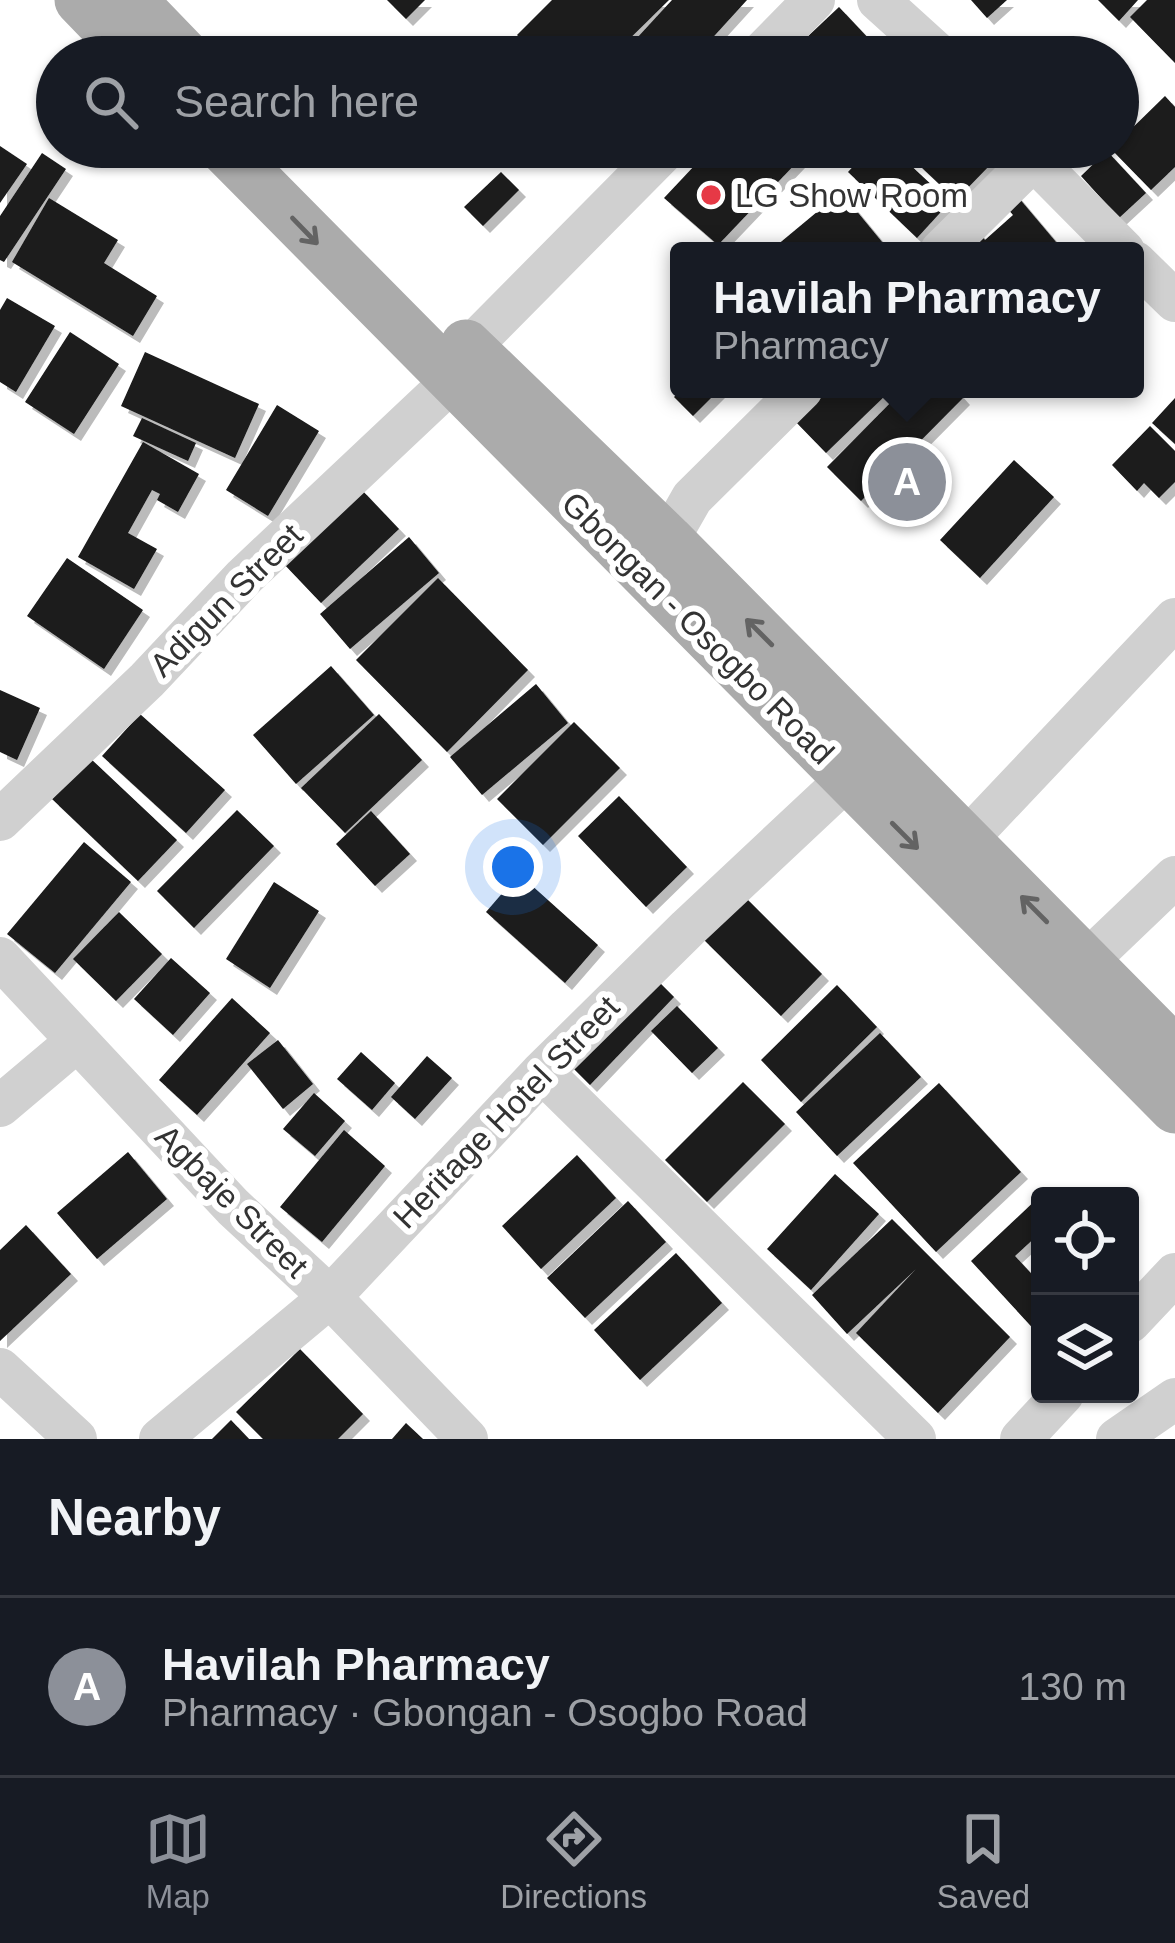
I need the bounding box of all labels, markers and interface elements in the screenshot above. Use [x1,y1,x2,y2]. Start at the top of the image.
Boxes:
search box [36,36,1139,168]
icon: search [78,69,144,135]
text: Search here [174,76,419,127]
place label: LG Show Room [735,177,968,214]
marker: LG Show Room [698,182,724,208]
one-way arrow [291,216,319,245]
popup [670,242,1144,398]
text: Havilah Pharmacy [713,272,1101,323]
text: Pharmacy [713,324,889,367]
pin: A [868,437,946,527]
street label: Gbongan - Osogbo Road [555,485,841,771]
street label: Adigun Street [142,516,310,684]
one-way arrow [745,618,774,647]
one-way arrow [890,821,919,849]
your location [483,837,543,897]
one-way arrow [1020,895,1049,924]
street label: Heritage Hotel Street [386,988,626,1236]
street label: Agbaje Street [148,1117,316,1285]
map controls [1031,1187,1139,1403]
button: locate [1031,1187,1139,1295]
button: layers [1031,1295,1139,1403]
text: Nearby [48,1489,221,1546]
text: Havilah Pharmacy [162,1639,550,1690]
text: A [73,1665,101,1708]
text: 130 m [1019,1665,1127,1708]
text: Pharmacy · Gbongan - Osogbo Road [162,1691,808,1734]
tab: Map [145,1806,211,1916]
tab: Directions [500,1806,647,1916]
tab: Saved [937,1806,1030,1916]

